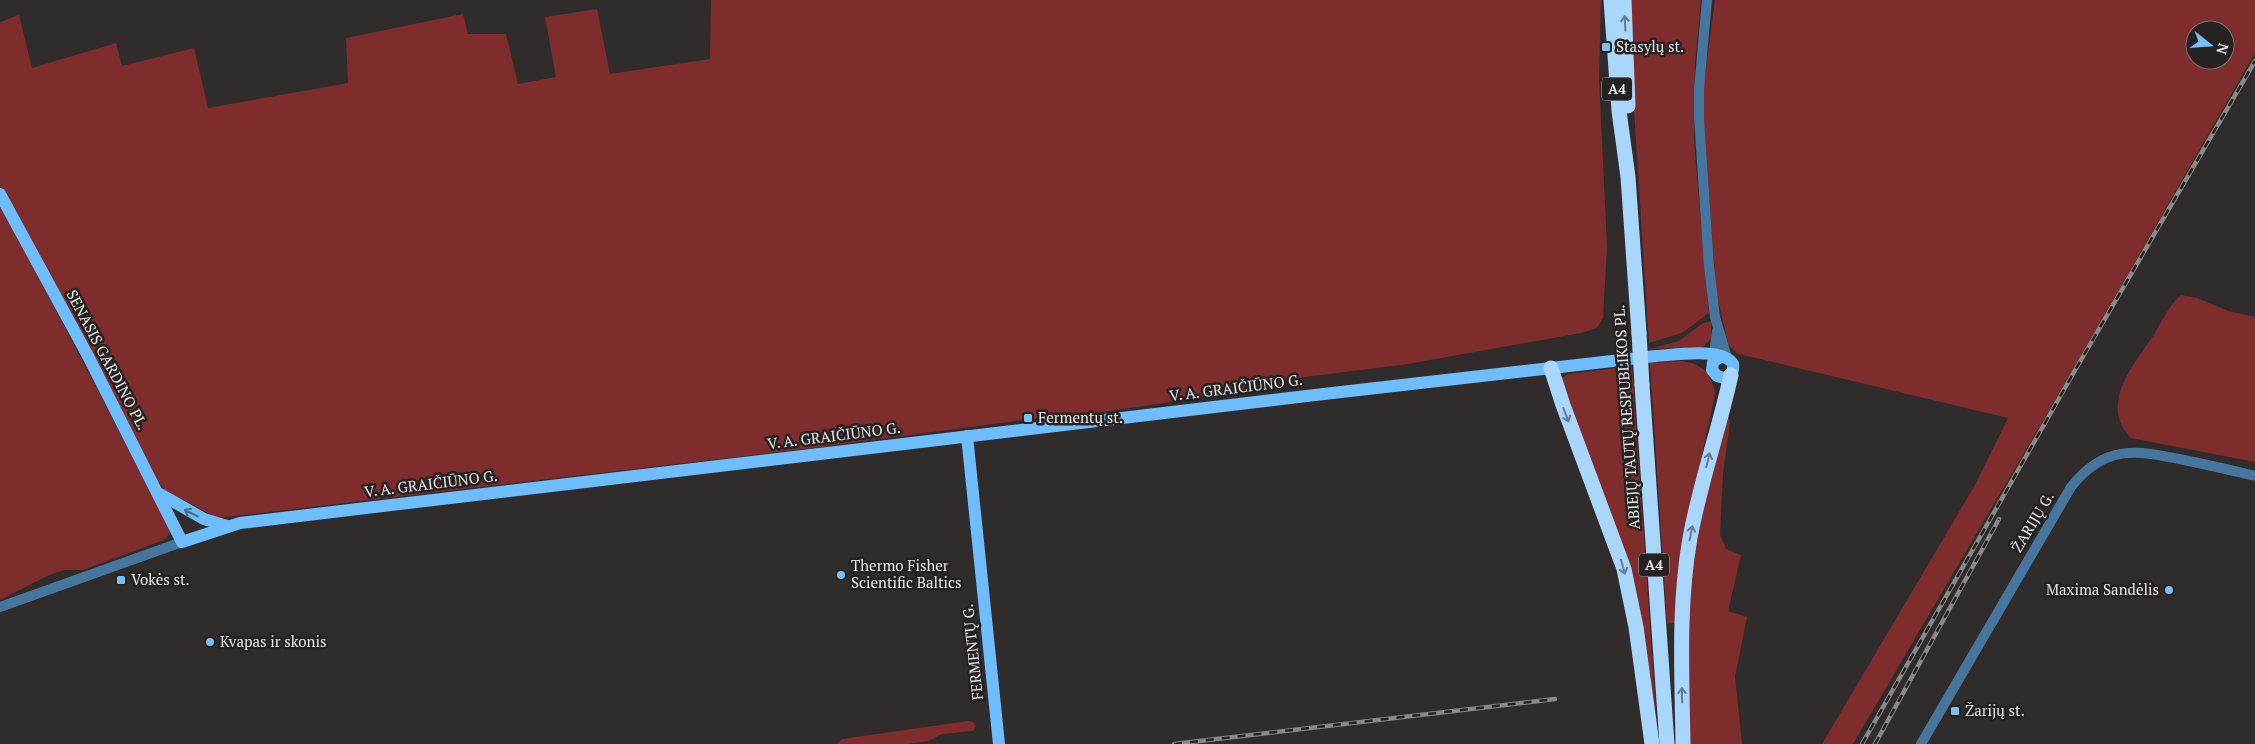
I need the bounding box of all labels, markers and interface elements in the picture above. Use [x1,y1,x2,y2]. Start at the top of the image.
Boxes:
one-way arrow [1620,15,1629,31]
north arrow [2185,20,2235,70]
place label: Stasylų st. [1616,36,1684,56]
marker: Stasylų st. [1600,41,1612,53]
text: N [2212,41,2234,57]
road number: A4 [1602,78,1632,100]
street label: SENASIS GARDINO PL. [62,286,153,433]
street label: ABIEJŲ TAUTŲ RESPUBLIKOS PL. [1608,304,1644,530]
street label: V. A. GRAIČIŪNO G. [1168,369,1304,405]
one-way arrow [1562,406,1571,422]
place label: Fermentų st. [1038,407,1123,427]
marker: Fermentų st. [1022,412,1034,424]
street label: V. A. GRAIČIŪNO G. [766,417,902,453]
one-way arrow [1704,452,1714,468]
street label: V. A. GRAIČIŪNO G. [363,465,499,501]
street label: ŽARIJŲ G. [2006,487,2058,555]
one-way arrow [184,508,199,517]
one-way arrow [1687,526,1697,542]
road number: A4 [1639,554,1669,576]
place label: Thermo Fisher Scientific Baltics [851,555,962,592]
one-way arrow [1618,558,1628,574]
place label: Vokės st. [131,569,190,589]
marker: Thermo Fisher Scientific Baltics [835,569,847,581]
marker: Vokės st. [115,574,127,586]
place label: Maxima Sandėlis [2046,579,2159,599]
marker: Maxima Sandėlis [2163,584,2175,596]
street label: FERMENTŲ G. [957,603,987,701]
place label: Kvapas ir skonis [220,631,326,651]
marker: Kvapas ir skonis [204,636,216,648]
one-way arrow [1677,688,1687,704]
place label: Žarijų st. [1965,700,2025,720]
marker: Žarijų st. [1949,705,1961,717]

